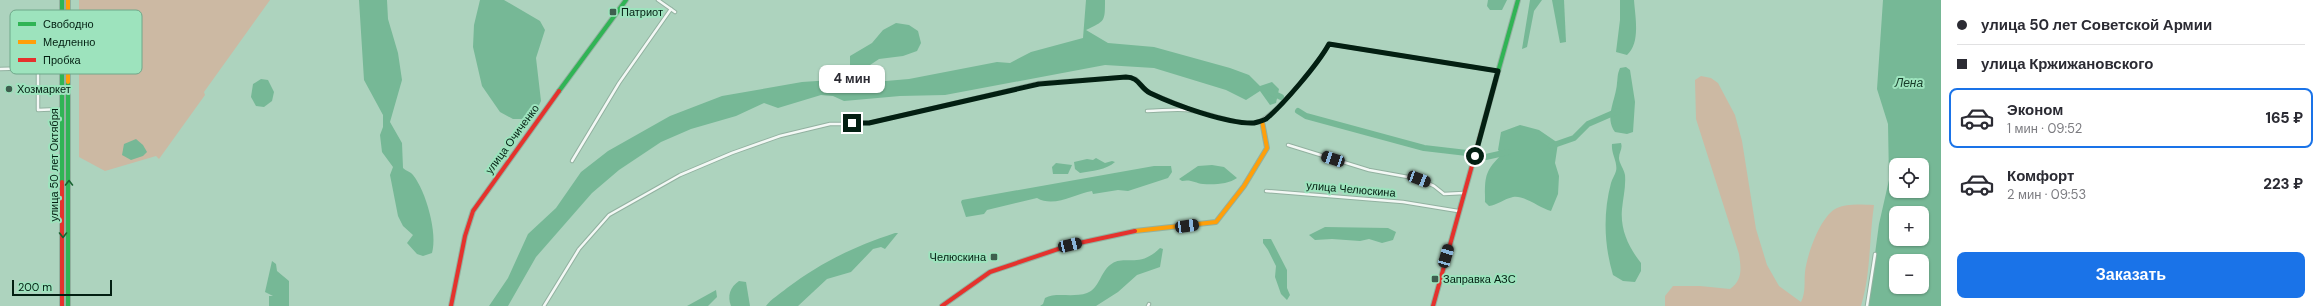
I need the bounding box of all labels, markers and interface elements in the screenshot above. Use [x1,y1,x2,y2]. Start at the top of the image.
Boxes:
place label: Патриот [621,5,663,19]
marker: Патриот [608,7,618,17]
legend [10,10,142,74]
text: улица 50 лет Советской Армии [1981,15,2212,35]
text: Свободно [43,17,94,31]
text: Медленно [43,35,95,49]
text: Пробка [43,53,81,67]
text: улица Кржижановского [1981,54,2153,74]
callout: 4 мин [819,65,885,93]
text: 4 мин [834,70,871,87]
water label: Лена [1894,75,1923,91]
place label: Хозмаркет [17,82,71,96]
marker: Хозмаркет [4,84,14,94]
icon: car [1959,100,1995,136]
text: Эконом [2007,100,2063,120]
street label: улица Очиченко [482,101,542,177]
street label: улица 50 лет Октября [47,108,61,222]
text: 165 ₽ [2266,108,2303,128]
route end [843,114,861,132]
text: 1 мин · 09:52 [2007,120,2082,137]
route start [1466,147,1484,165]
car [1320,150,1346,168]
map controls [1889,158,1929,294]
button: locate [1889,158,1929,198]
icon: car [1959,166,1995,202]
text: Комфорт [2007,166,2074,186]
car [1406,169,1432,189]
text: 223 ₽ [2263,174,2303,194]
street label: улица Челюскина [1306,178,1397,200]
one-way arrow [65,180,73,186]
text: 2 мин · 09:53 [2007,186,2086,203]
button: + [1889,206,1929,246]
car [1174,218,1200,234]
one-way arrow [59,232,67,238]
car [1057,236,1083,254]
car [1437,243,1455,269]
place label: Челюскина [930,250,987,264]
marker: Челюскина [989,252,999,262]
button: Заказать [1957,252,2305,298]
button: − [1889,254,1929,294]
place label: Заправка АЗС [1443,272,1516,286]
marker: Заправка АЗС [1430,274,1440,284]
scale bar [12,278,112,297]
text: 200 m [18,280,52,294]

